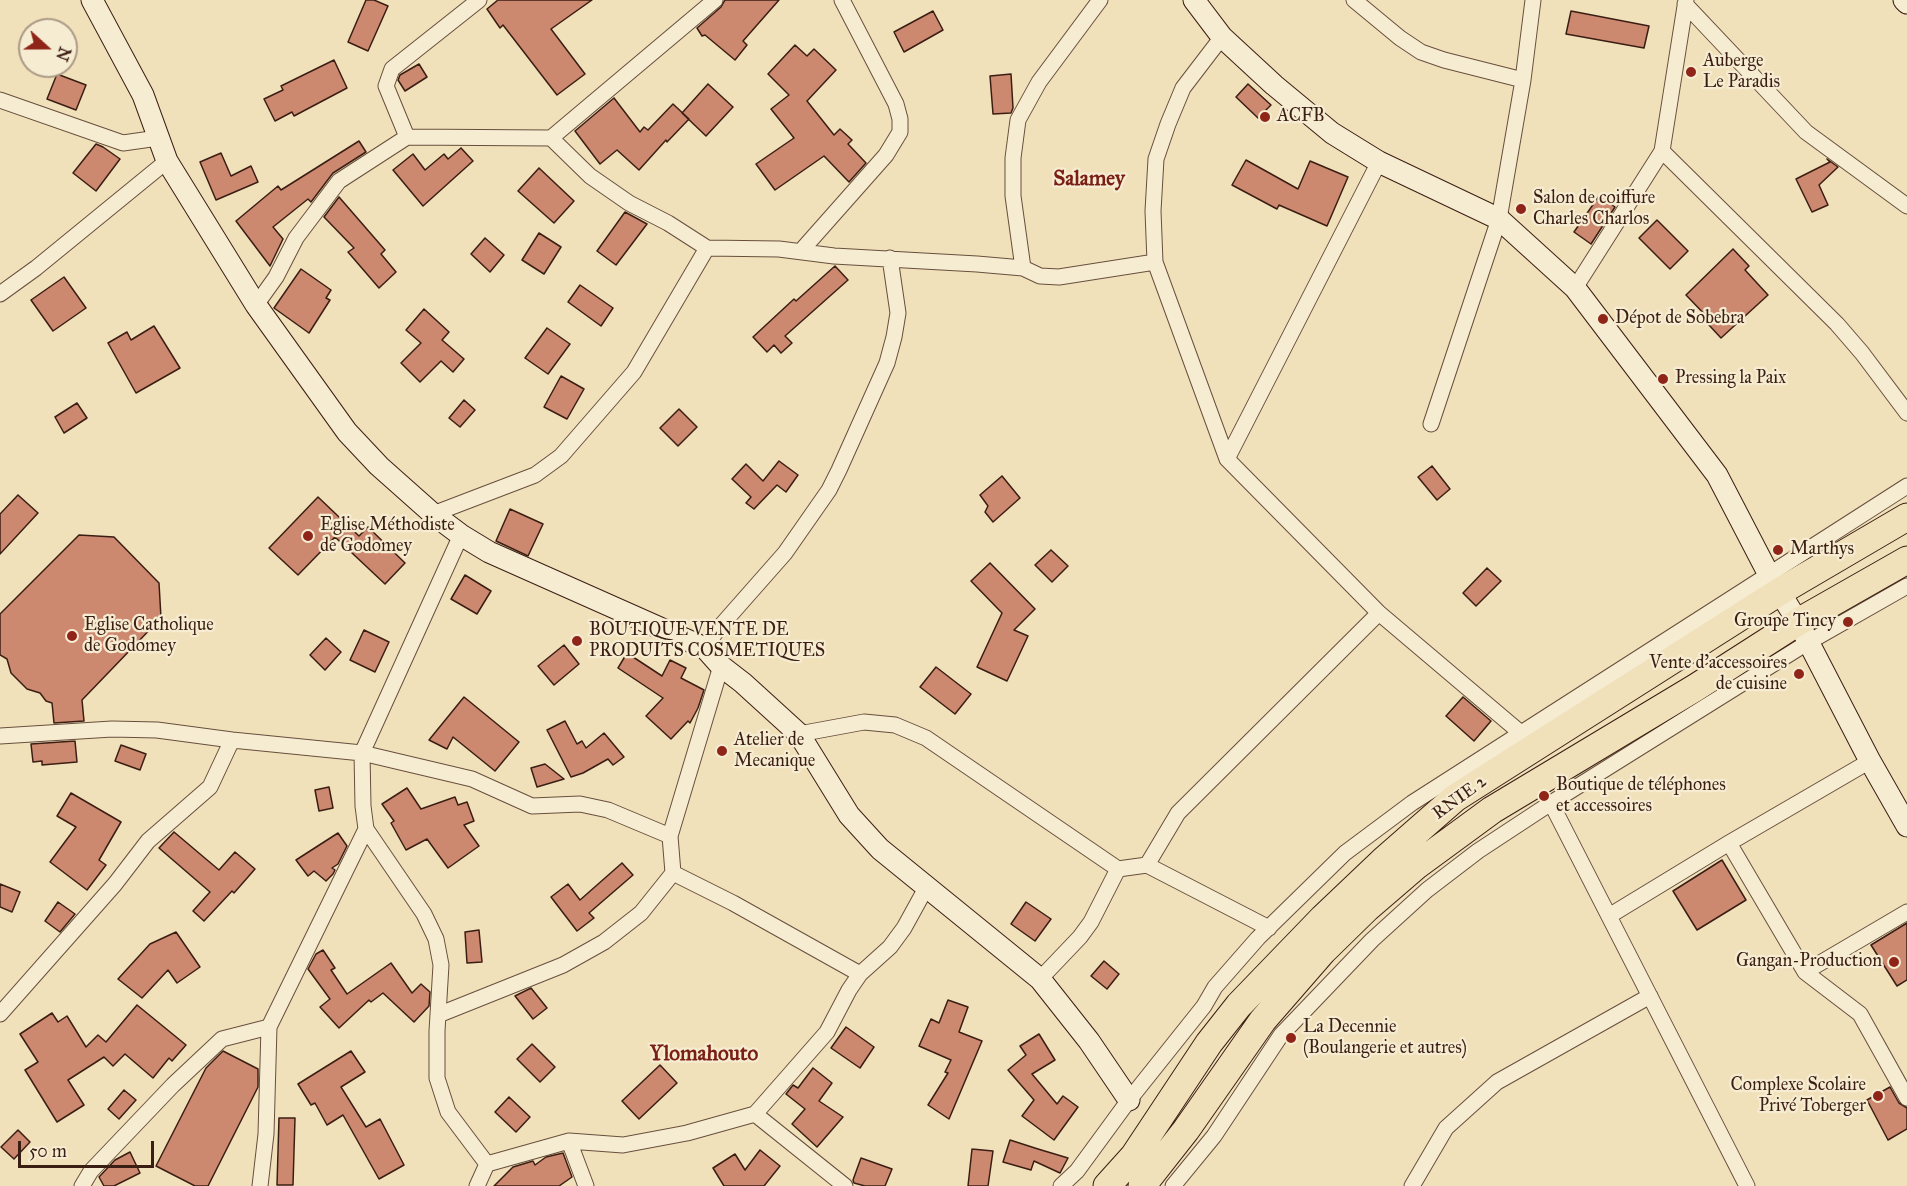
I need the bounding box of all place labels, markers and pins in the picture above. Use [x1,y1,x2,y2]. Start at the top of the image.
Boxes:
place label: Auberge Le Paradis [1703,51,1780,94]
marker: Auberge Le Paradis [1684,65,1698,79]
place label: ACFB [1277,106,1325,128]
marker: ACFB [1258,110,1272,124]
place label: Salon de coiffure Charles Charlos [1533,188,1655,230]
marker: Salon de coiffure Charles Charlos [1514,202,1528,216]
place label: Dépot de Sobebra [1615,308,1744,330]
marker: Dépot de Sobebra [1596,312,1610,326]
place label: Pressing la Paix [1675,368,1786,390]
marker: Pressing la Paix [1656,372,1670,386]
place label: Eglise Méthodiste de Godomey [320,515,455,558]
marker: Eglise Méthodiste de Godomey [301,529,315,543]
place label: Marthys [1790,539,1854,561]
marker: Marthys [1771,543,1785,557]
place label: Groupe Tincy [1734,611,1836,633]
place label: Eglise Catholique de Godomey [84,615,214,658]
marker: Groupe Tincy [1841,615,1855,629]
place label: BOUTIQUE VENTE DE PRODUITS COSMETIQUES [589,620,825,662]
marker: Eglise Catholique de Godomey [65,629,79,643]
marker: BOUTIQUE VENTE DE PRODUITS COSMETIQUES [570,634,584,648]
place label: Vente d'accessoires de cuisine [1649,653,1787,696]
marker: Vente d'accessoires de cuisine [1792,667,1806,681]
place label: Atelier de Mecanique [734,730,815,772]
marker: Atelier de Mecanique [715,744,729,758]
place label: Boutique de téléphones et accessoires [1556,775,1726,818]
marker: Boutique de téléphones et accessoires [1537,789,1551,803]
place label: Gangan-Production [1736,951,1882,973]
marker: Gangan-Production [1887,955,1901,969]
place label: La Decennie (Boulangerie et autres) [1303,1017,1467,1060]
marker: La Decennie (Boulangerie et autres) [1284,1031,1298,1045]
place label: Complexe Scolaire Privé Toberger [1730,1075,1866,1118]
marker: Complexe Scolaire Privé Toberger [1871,1089,1885,1103]

